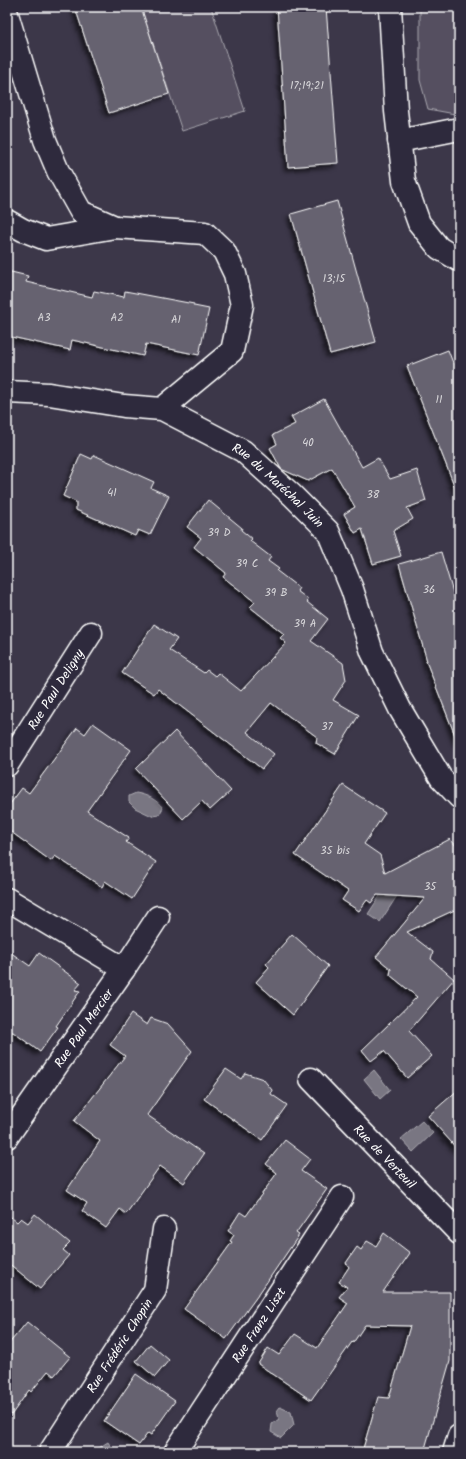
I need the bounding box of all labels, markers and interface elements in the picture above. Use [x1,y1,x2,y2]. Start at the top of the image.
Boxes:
house number: 17;19;21 [290,77,324,95]
house number: 13;15 [323,270,346,288]
house number: A3 [38,309,50,327]
house number: A2 [110,309,124,327]
house number: A1 [171,311,181,329]
house number: 11 [436,391,442,409]
house number: 40 [302,434,314,452]
street label: Rue du Maréchal Juin [228,438,328,533]
house number: 41 [107,484,117,502]
house number: 38 [367,486,380,504]
house number: 39 D [207,524,231,542]
house number: 39 C [236,555,259,573]
house number: 36 [423,581,435,599]
house number: 39 B [264,584,288,602]
house number: 39 A [294,615,317,633]
street label: Rue Paul Deligny [23,644,91,735]
house number: 37 [321,718,334,736]
house number: 35 bis [320,842,350,860]
house number: 35 [424,878,437,896]
street label: Rue Paul Mercier [49,984,120,1073]
street label: Rue de Verteuil [348,1120,420,1194]
street label: Rue Franz Liszt [227,1283,293,1368]
street label: Rue Frédéric Chopin [82,1295,159,1398]

